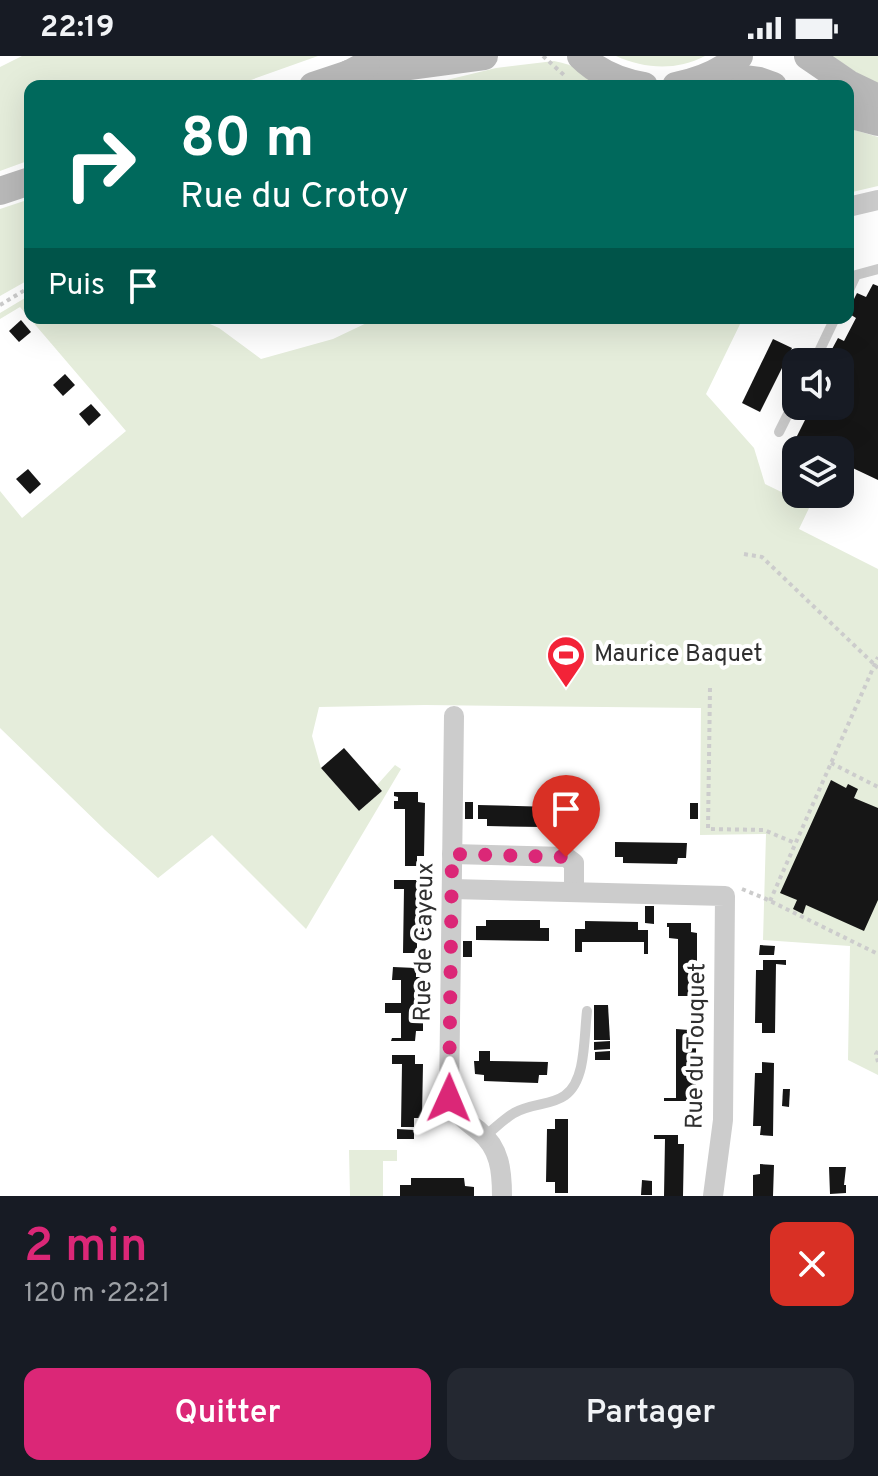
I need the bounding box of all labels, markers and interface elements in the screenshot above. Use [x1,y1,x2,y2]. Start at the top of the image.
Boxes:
text: 22:19 [40,10,114,47]
text: 80 m [180,106,314,176]
icon: right [48,112,152,216]
text: Rue du Crotoy [180,175,409,221]
icon: arrive [121,264,165,308]
text: Puis [48,268,105,305]
map controls [782,348,854,508]
button: sound [782,348,854,420]
button: layers [782,436,854,508]
sports icon: Maurice Baquet [545,634,587,689]
place label: Maurice Baquet [594,640,763,670]
pin [532,775,600,857]
icon: arrive [544,787,588,831]
street label: Rue de Cayeux [409,862,441,1022]
street label: Rue du Touquet [681,963,713,1129]
position arrow [407,1056,491,1140]
text: 2 min [24,1218,148,1278]
button: close [770,1222,854,1306]
text: 120 m · 22:21 [24,1278,170,1311]
button: Quitter [24,1368,431,1460]
button: Partager [447,1368,854,1460]

